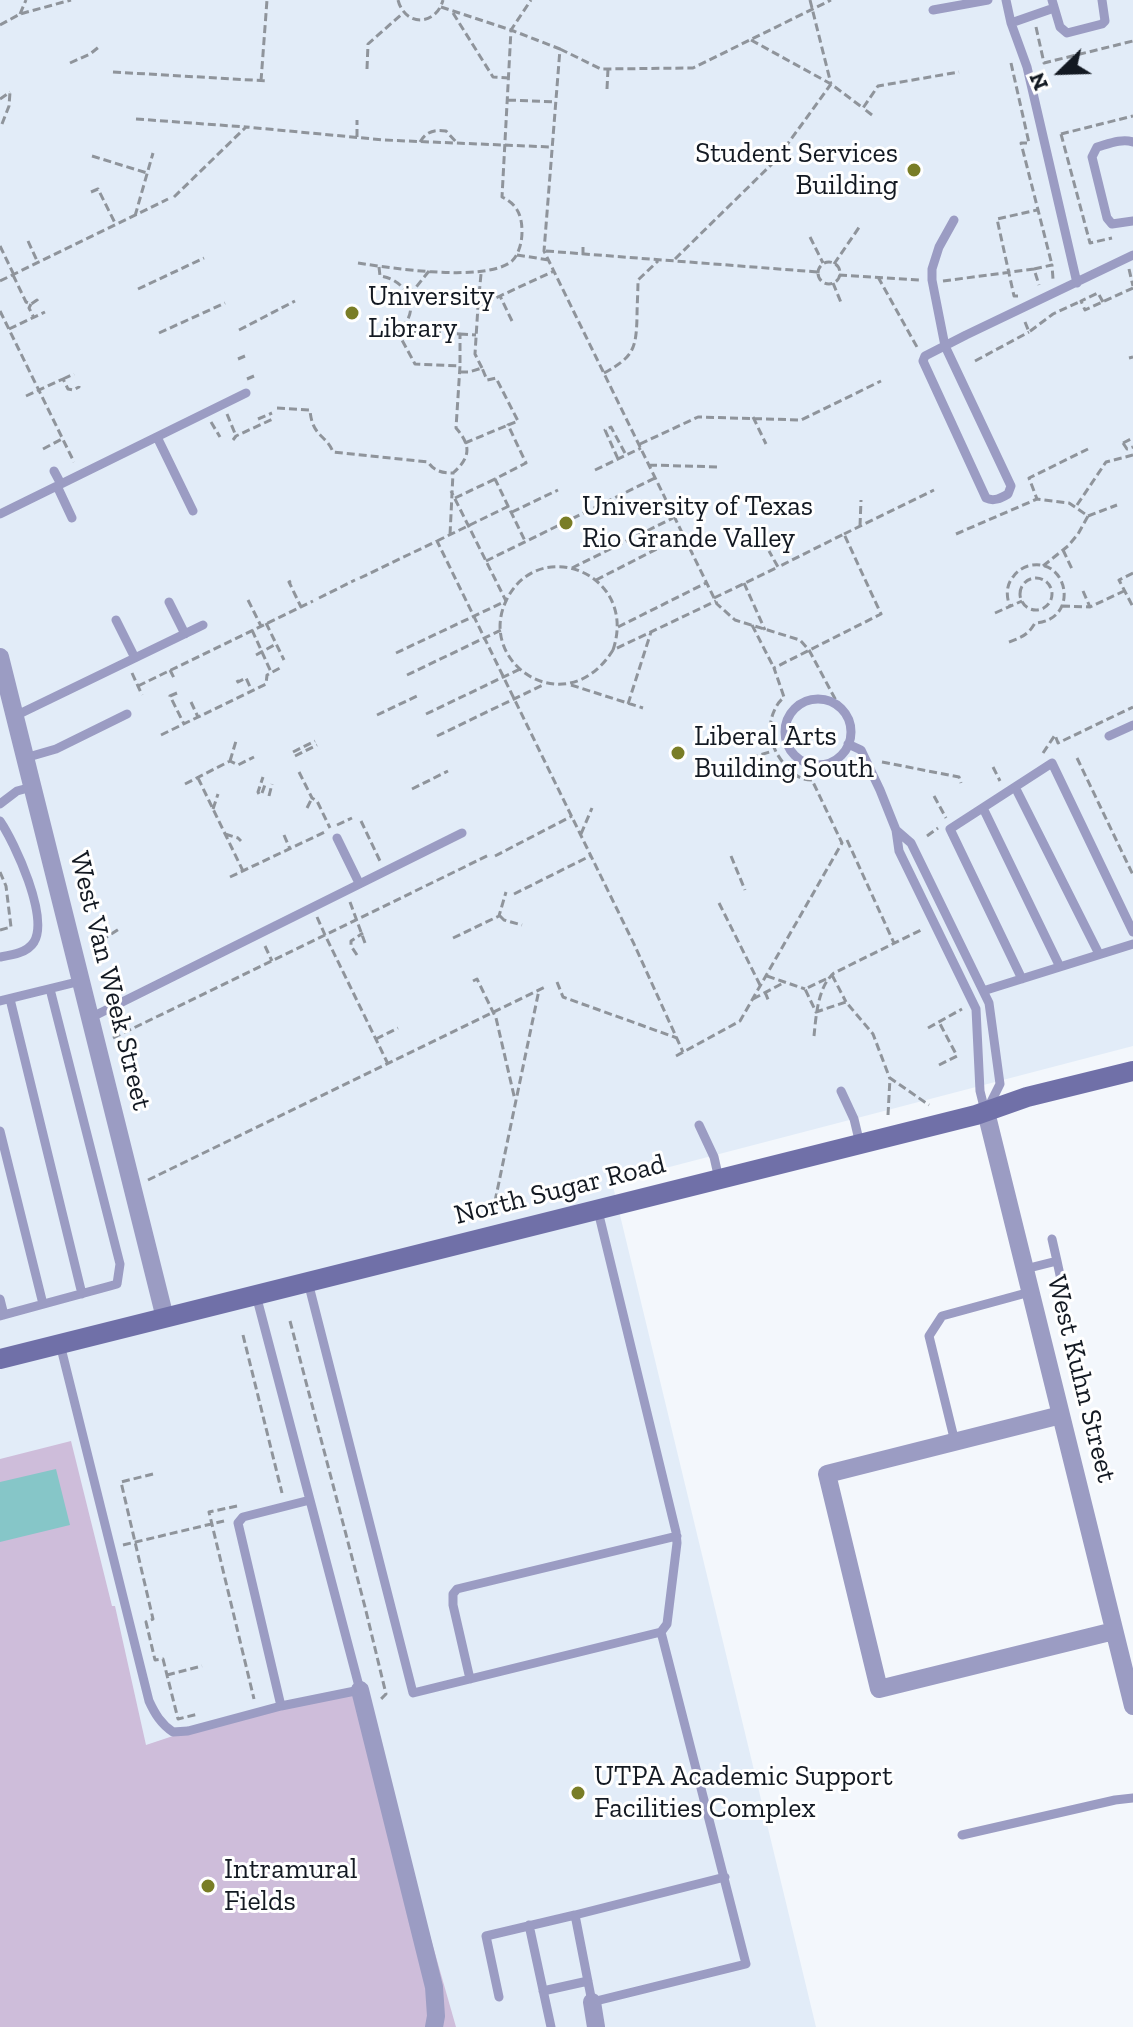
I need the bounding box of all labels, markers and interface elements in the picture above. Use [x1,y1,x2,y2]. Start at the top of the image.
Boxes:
north arrow [1021,32,1101,112]
text: N [1023,69,1054,95]
place label: Student Services Building [695,137,898,203]
marker: Student Services Building [905,161,923,179]
place label: University Library [368,280,494,346]
marker: University Library [343,304,361,322]
place label: University of Texas Rio Grande Valley [582,490,813,556]
marker: University of Texas Rio Grande Valley [557,514,575,532]
place label: Liberal Arts Building South [694,720,874,786]
marker: Liberal Arts Building South [669,744,687,762]
street label: West Van Week Street [62,848,158,1114]
street label: North Sugar Road [451,1148,669,1232]
street label: West Kuhn Street [1039,1272,1123,1486]
place label: UTPA Academic Support Facilities Complex [594,1760,893,1826]
marker: UTPA Academic Support Facilities Complex [569,1784,587,1802]
place label: Intramural Fields [224,1853,357,1919]
marker: Intramural Fields [199,1877,217,1895]

